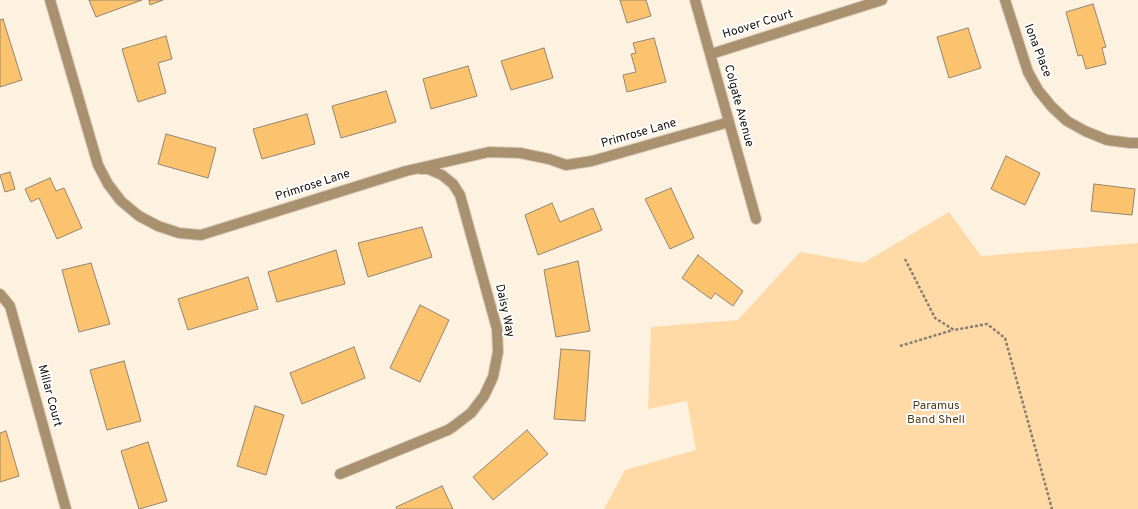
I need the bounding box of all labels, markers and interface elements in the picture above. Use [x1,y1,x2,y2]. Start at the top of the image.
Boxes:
street label: Hoover Court [721,7,795,43]
street label: Iona Place [1020,22,1054,80]
street label: Colgate Avenue [720,63,756,149]
street label: Primrose Lane [600,116,678,152]
street label: Primrose Lane [274,167,352,205]
street label: Daisy Way [491,283,517,339]
street label: Millar Court [34,363,64,429]
park label: Paramus Band Shell [907,400,965,428]

